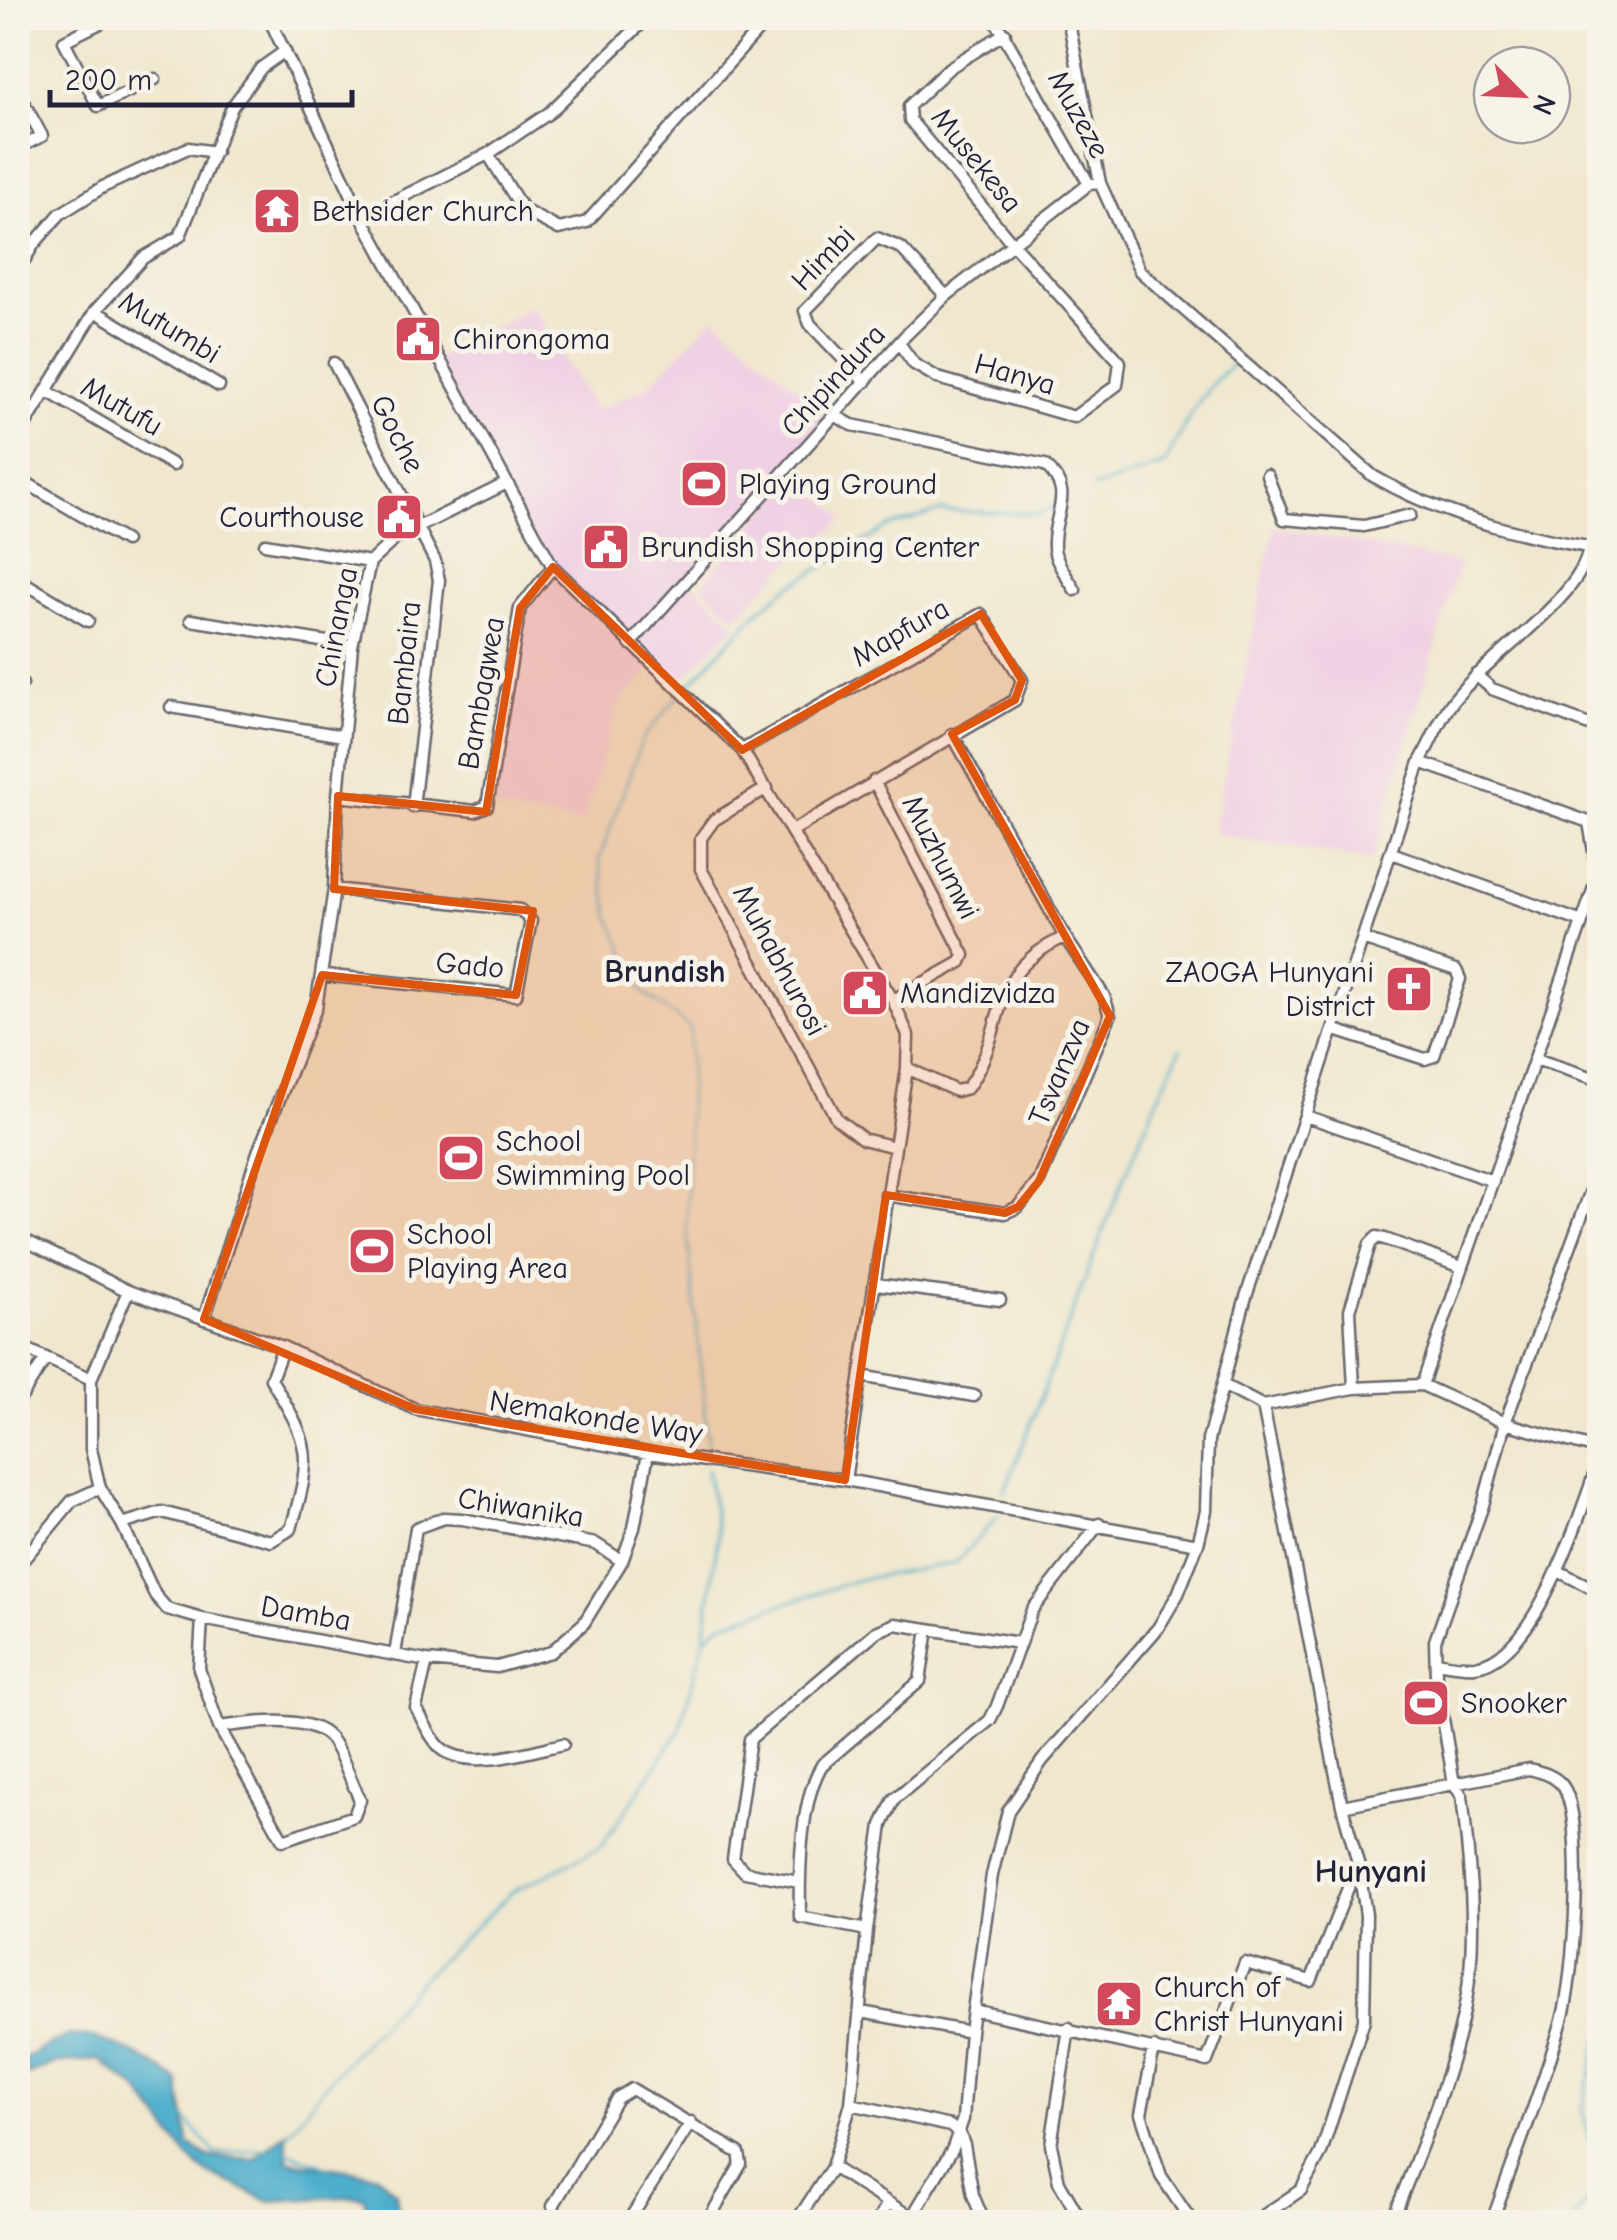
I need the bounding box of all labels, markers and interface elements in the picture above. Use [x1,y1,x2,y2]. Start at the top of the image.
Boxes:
scale bar [50,45,352,107]
north arrow [1472,45,1572,145]
text: 200 m [65,63,152,98]
street label: Muzeze [1040,64,1117,164]
text: N [1526,90,1562,120]
street label: Musekesa [924,101,1029,220]
temple icon: Bethsider Church [251,185,303,237]
place label: Bethsider Church [312,194,534,229]
street label: Himbi [784,219,862,298]
street label: Mutumbi [113,284,227,371]
public building icon: Chirongoma [392,313,444,365]
street label: Chipindura [774,317,893,444]
place label: Chirongoma [453,322,610,357]
street label: Hanya [971,346,1059,403]
street label: Mutufu [75,369,169,444]
street label: Goche [363,389,432,479]
sports icon: Playing Ground [678,458,730,510]
place label: Playing Ground [739,467,937,502]
public building icon: Courthouse [373,491,425,543]
place label: Courthouse [219,500,364,535]
public building icon: Brundish Shopping Center [580,521,632,573]
place label: Brundish Shopping Center [641,530,979,565]
street label: Chinanga [308,564,365,690]
street label: Mapfura [845,591,955,674]
street label: Bambaira [381,600,428,727]
street label: Bambagwea [451,614,512,772]
street label: Muzhumwi [894,789,987,925]
street label: Muhabhurosi [725,879,834,1042]
street label: Gado [434,945,506,986]
district label: Brundish [604,953,726,990]
place label: ZAOGA Hunyani District [1166,955,1375,1024]
church icon: ZAOGA Hunyani District [1383,963,1435,1015]
public building icon: Mandizvidza [839,967,891,1019]
place label: Mandizvidza [900,976,1056,1011]
street label: Tsvanzva [1021,1014,1098,1131]
place label: School Swimming Pool [496,1124,690,1193]
sports icon: School Swimming Pool [435,1132,487,1184]
place label: School Playing Area [407,1217,568,1286]
sports icon: School Playing Area [346,1225,398,1277]
street label: Nemakonde Way [487,1383,706,1452]
street label: Chiwanika [455,1480,586,1535]
street label: Damba [258,1588,354,1639]
sports icon: Snooker [1400,1677,1452,1729]
place label: Snooker [1461,1686,1567,1721]
district label: Hunyani [1315,1853,1427,1890]
place label: Church of Christ Hunyani [1154,1970,1344,2039]
temple icon: Church of Christ Hunyani [1093,1978,1145,2030]

